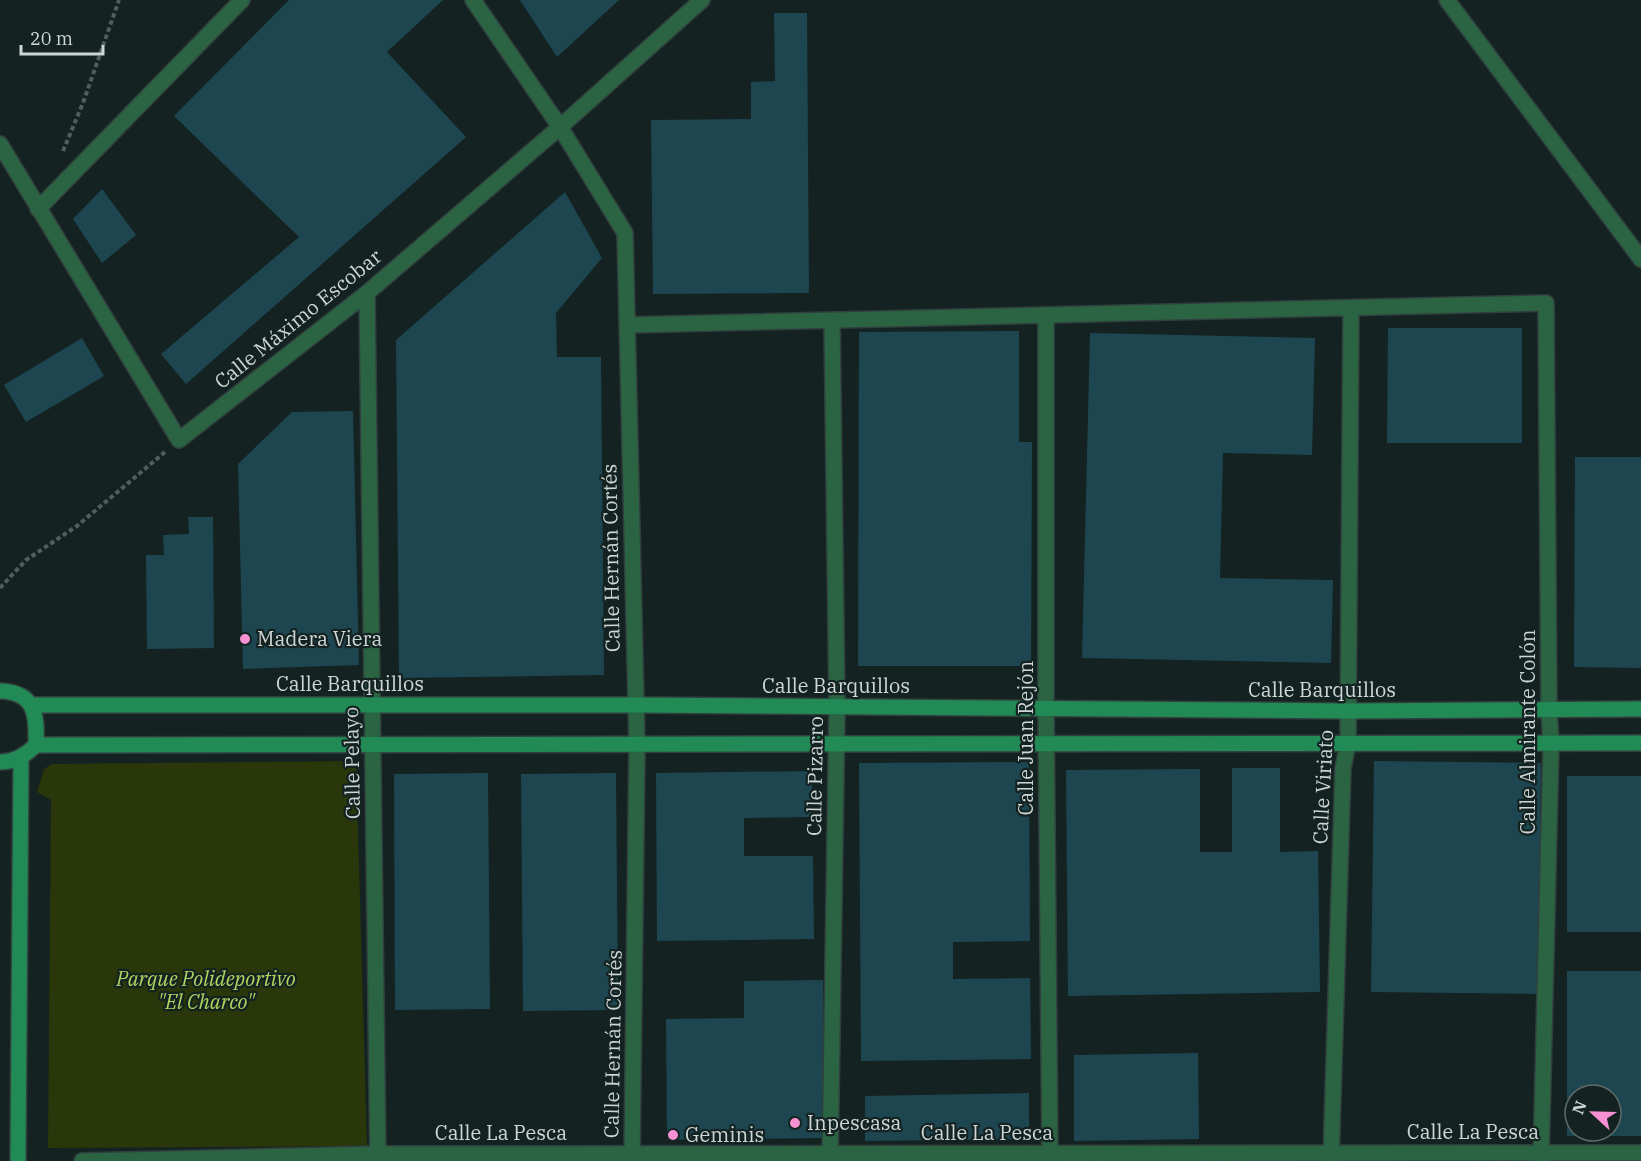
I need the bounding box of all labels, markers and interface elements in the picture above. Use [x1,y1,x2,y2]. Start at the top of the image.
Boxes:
scale bar [21,18,104,56]
text: 20 m [30,27,73,50]
street label: Calle Máximo Escobar [208,243,387,395]
street label: Calle Hernán Cortés [595,464,626,652]
place label: Madera Viera [257,625,382,652]
street label: Calle Almirante Colón [1514,629,1541,835]
marker: Madera Viera [238,632,252,646]
street label: Calle Juan Rejón [1012,660,1039,815]
street label: Calle Barquillos [276,670,424,697]
street label: Calle Barquillos [762,672,910,699]
street label: Calle Barquillos [1248,676,1396,703]
street label: Calle Pelayo [337,707,366,819]
street label: Calle Pizarro [800,716,829,836]
street label: Calle Viriato [1306,729,1339,845]
street label: Calle Hernán Cortés [597,950,628,1138]
park label: Parque Polideportivo "El Charco" [115,965,296,1015]
north arrow [1563,1083,1623,1143]
text: N [1567,1098,1591,1117]
place label: Inpescasa [807,1109,902,1136]
marker: Inpescasa [788,1116,802,1130]
street label: Calle La Pesca [1407,1118,1539,1145]
street label: Calle La Pesca [435,1119,567,1146]
street label: Calle La Pesca [921,1119,1053,1146]
place label: Geminis [685,1121,764,1148]
marker: Geminis [666,1128,680,1142]

